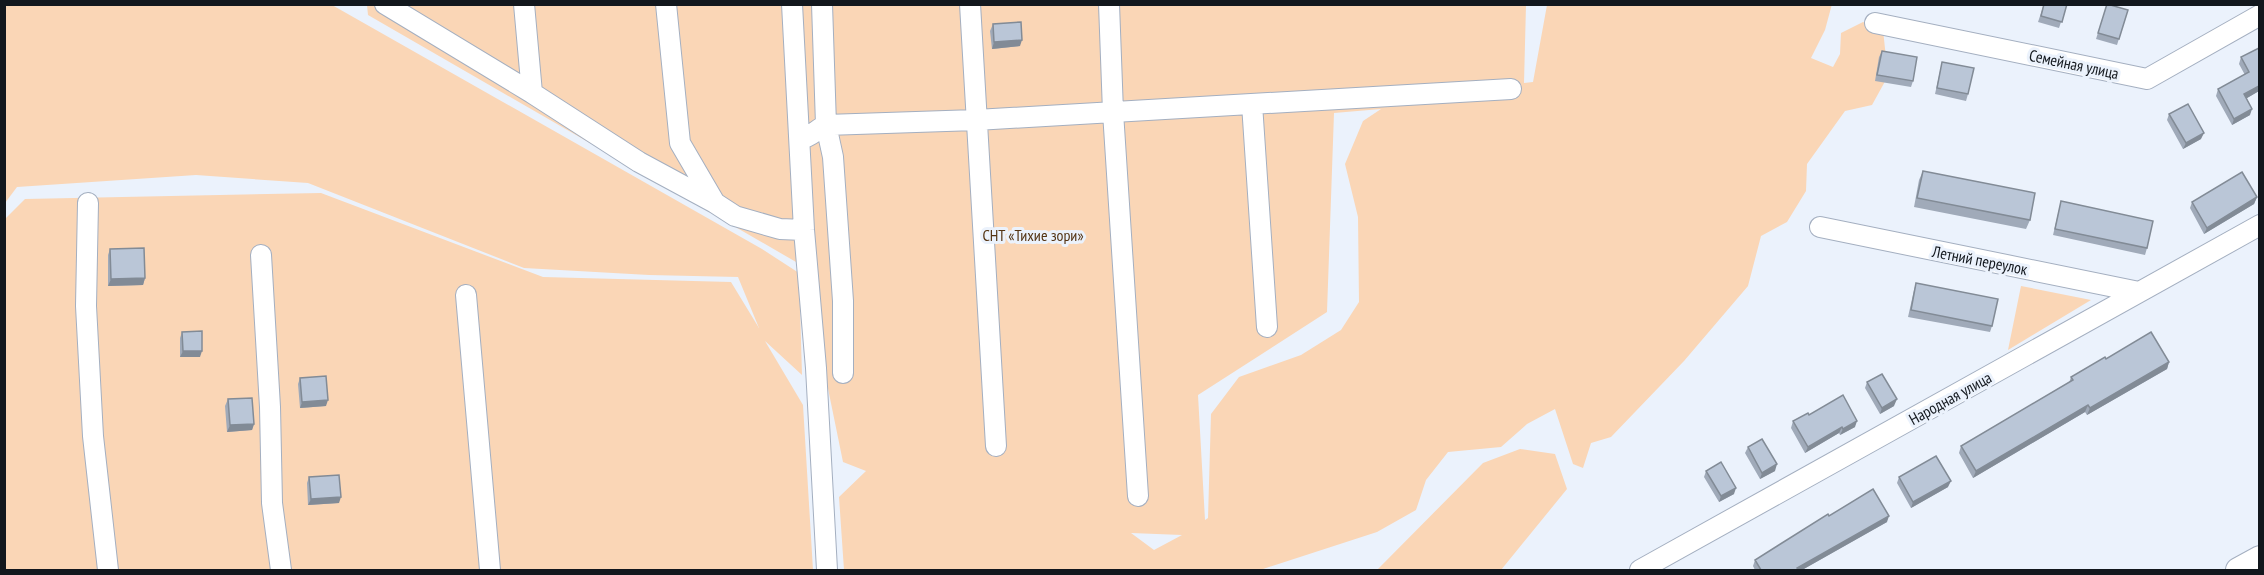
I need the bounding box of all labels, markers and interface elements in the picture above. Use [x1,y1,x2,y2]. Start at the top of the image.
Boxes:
street label: Семейная улица [2027,45,2121,83]
park label: СНТ «Тихие зори» [982,225,1084,245]
street label: Летний переулок [1930,241,2030,279]
street label: Народная улица [1905,367,1995,429]

